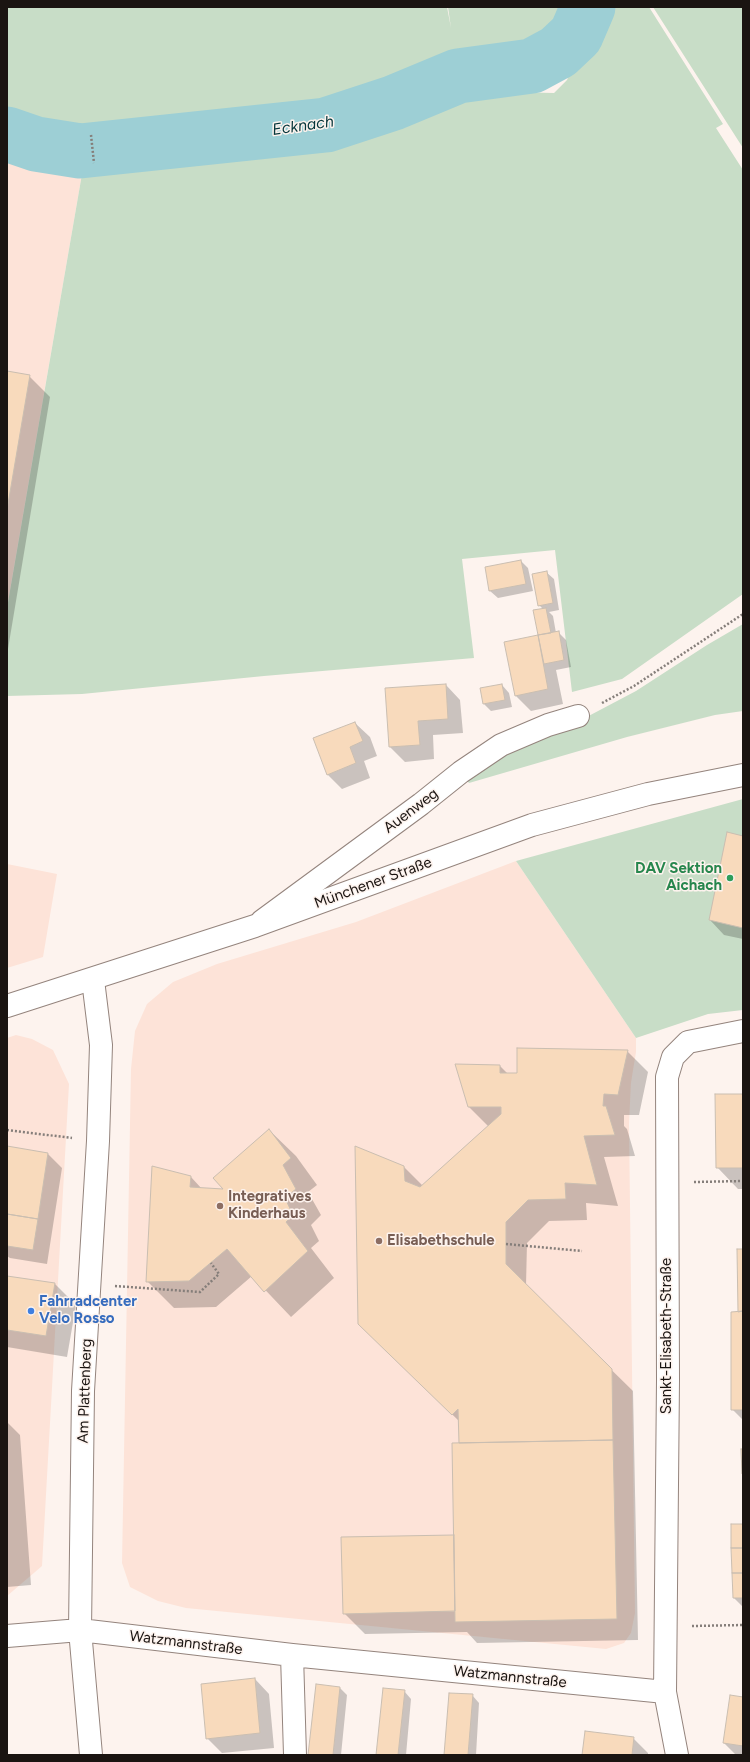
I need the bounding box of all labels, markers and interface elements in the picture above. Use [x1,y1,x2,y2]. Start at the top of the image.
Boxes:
water label: Ecknach [271,112,335,140]
street label: Auenweg [380,785,442,837]
street label: Münchener Straße [312,853,434,913]
place label: DAV Sektion Aichach [635,860,722,895]
marker: DAV Sektion Aichach [725,873,735,883]
place label: Integratives Kinderhaus [228,1188,311,1223]
marker: Integratives Kinderhaus [215,1201,225,1211]
place label: Elisabethschule [387,1232,495,1250]
marker: Elisabethschule [374,1236,384,1246]
street label: Sankt-Elisabeth-Straße [658,1258,676,1414]
place label: Fahrradcenter Velo Rosso [39,1293,137,1328]
marker: Fahrradcenter Velo Rosso [26,1306,36,1316]
street label: Am Plattenberg [74,1338,96,1444]
street label: Watzmannstraße [128,1627,244,1659]
street label: Watzmannstraße [453,1662,567,1692]

